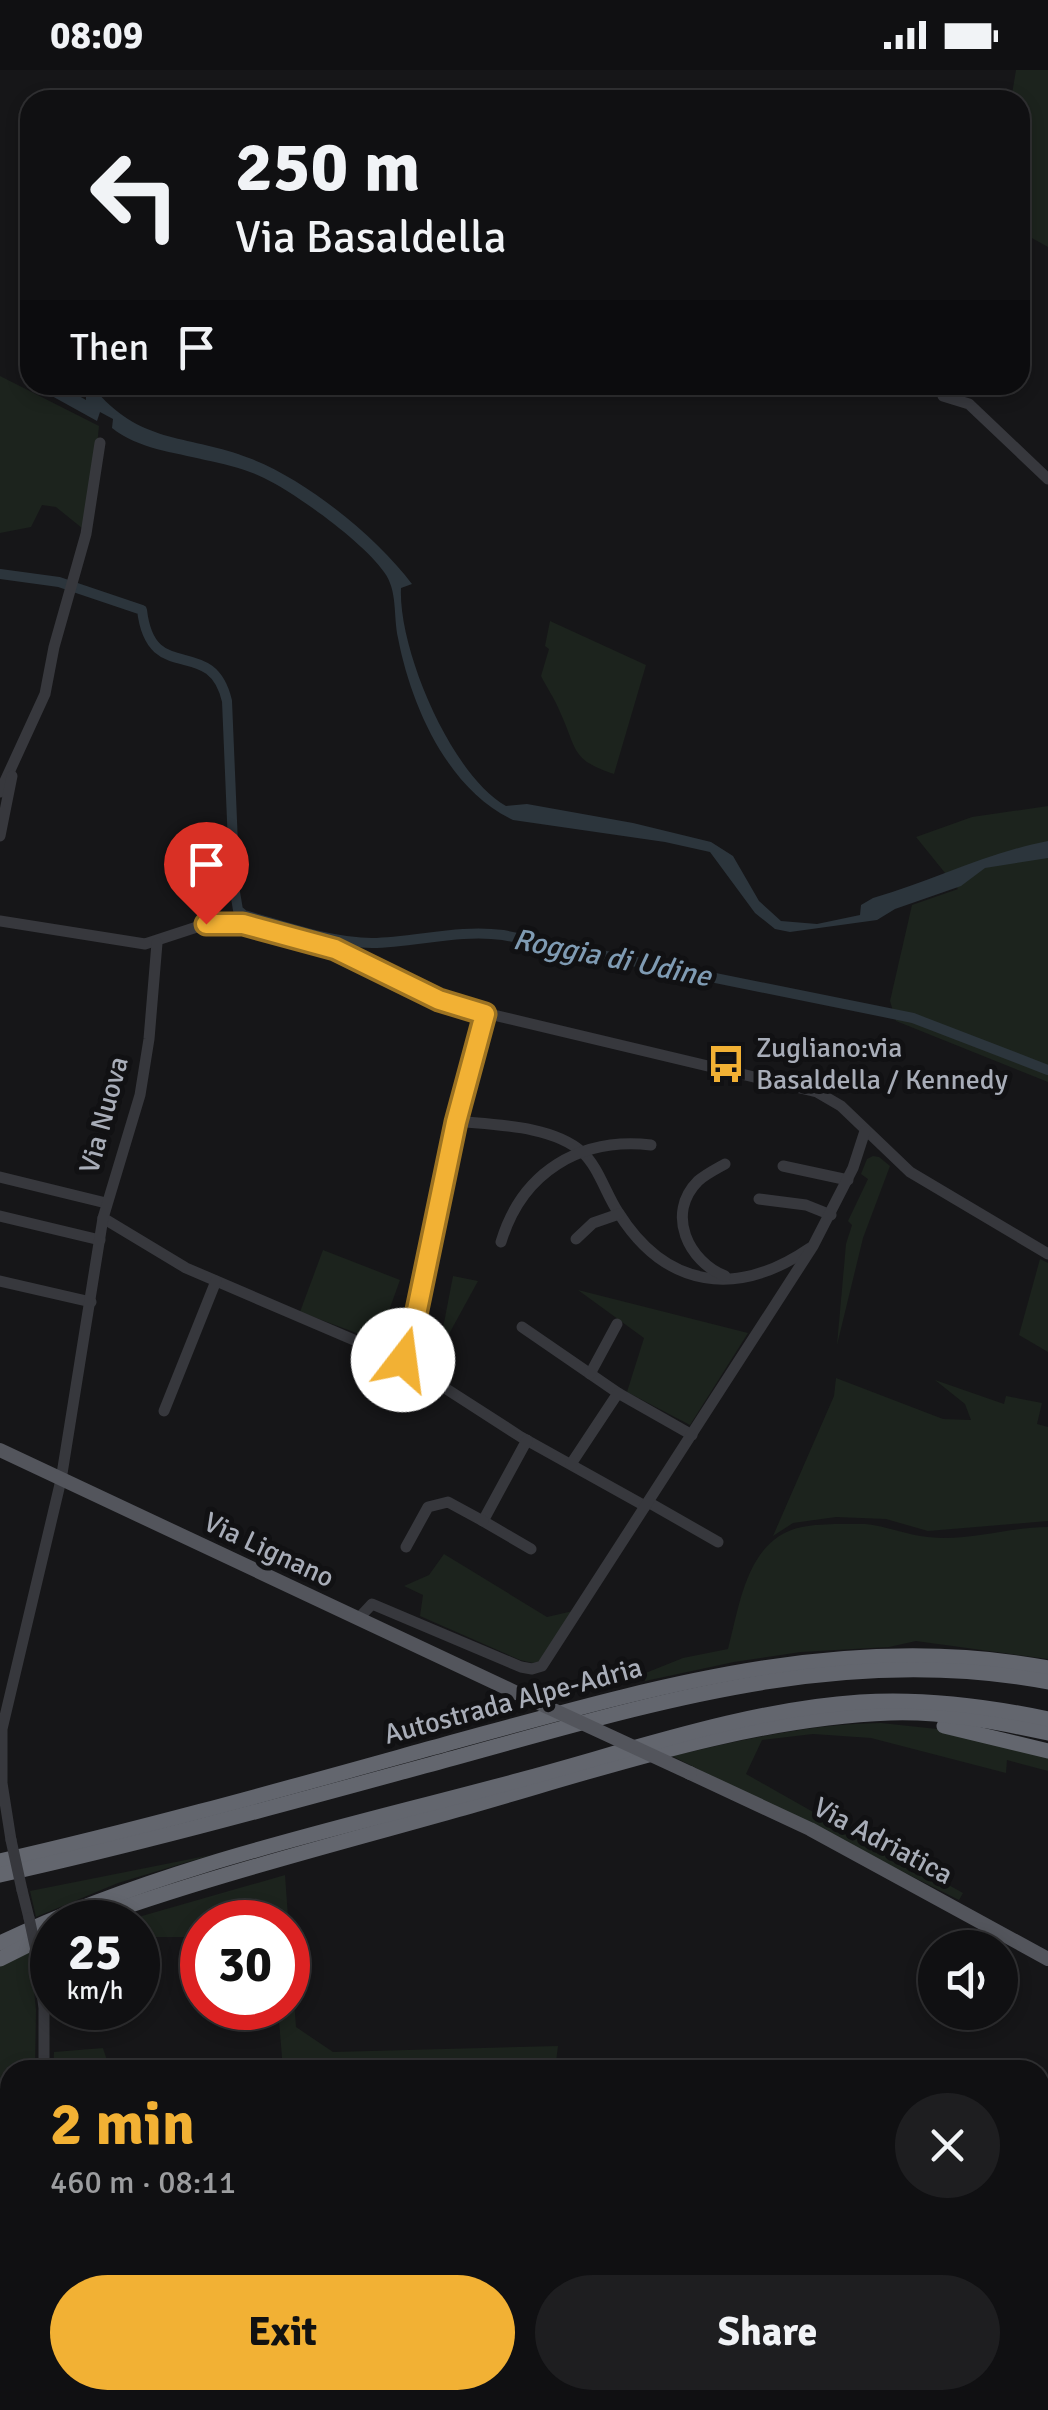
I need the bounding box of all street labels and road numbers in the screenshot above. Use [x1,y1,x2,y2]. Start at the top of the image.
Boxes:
street label: Via Nuova [72,1053,136,1177]
street label: Via Lignano [198,1505,340,1595]
street label: Autostrada Alpe-Adria [380,1650,646,1752]
street label: Via Adriatica [807,1790,959,1892]

